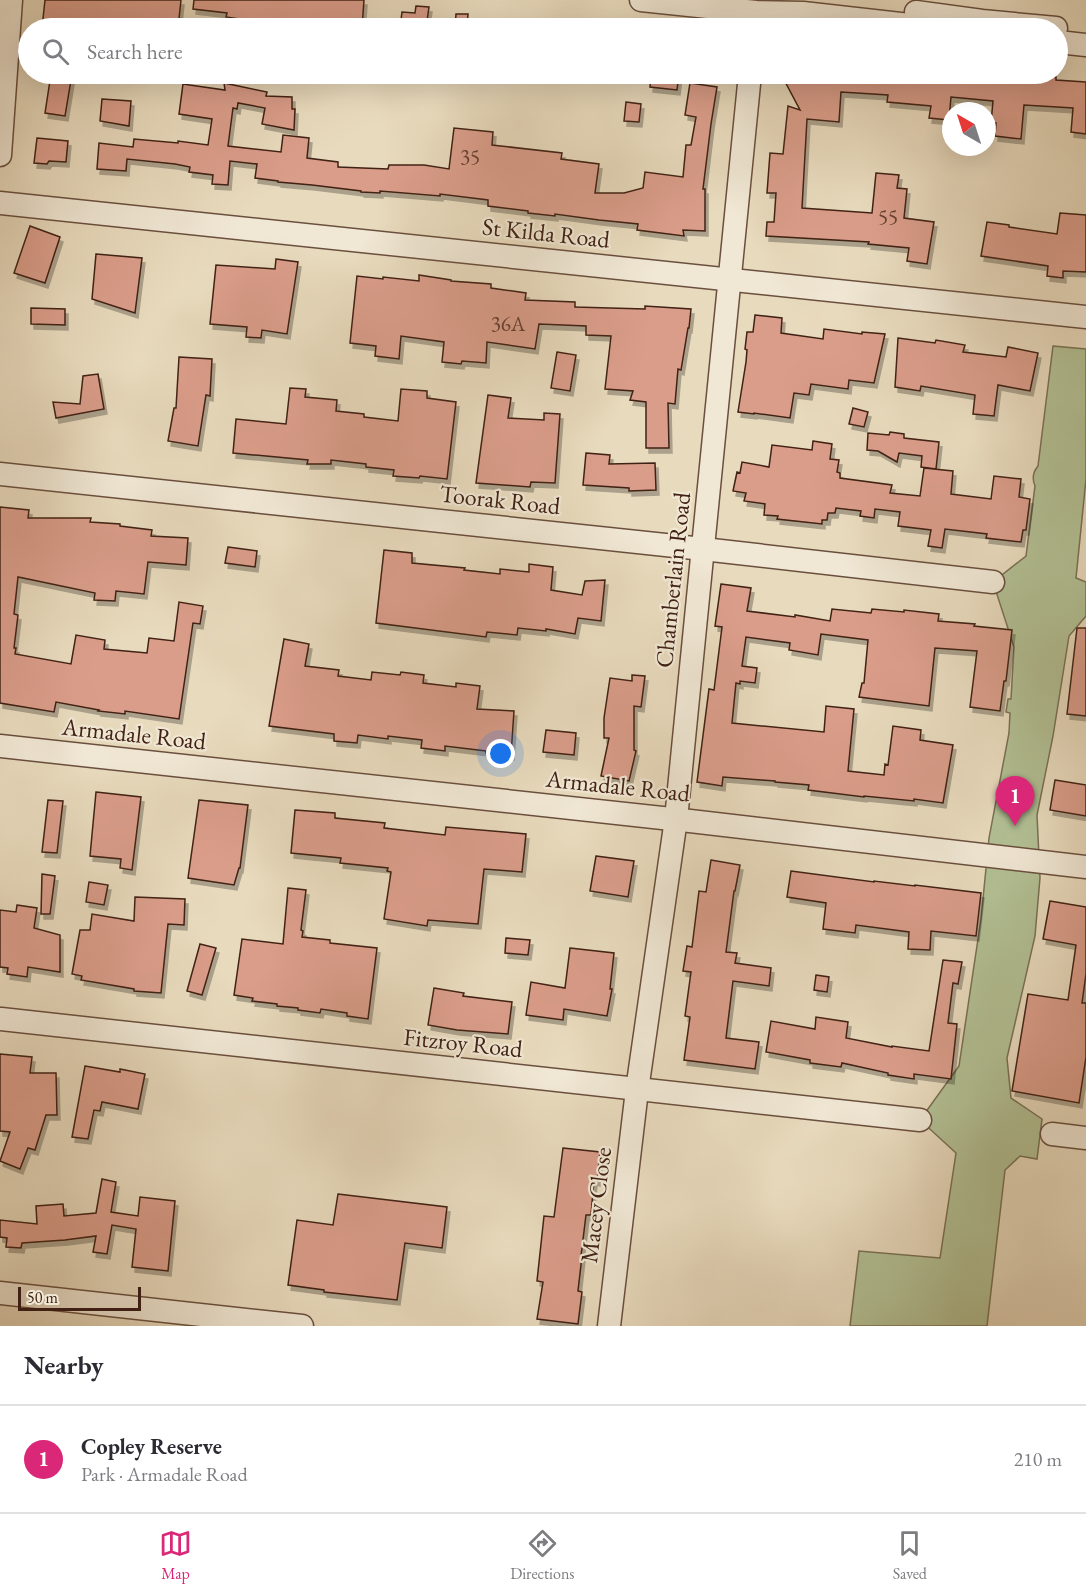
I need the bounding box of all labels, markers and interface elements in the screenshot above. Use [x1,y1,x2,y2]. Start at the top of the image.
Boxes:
search box [18,18,1068,84]
icon: search [39,35,72,68]
text: Search here [87,37,182,66]
north arrow [942,102,996,156]
house number: 35 [460,143,480,170]
house number: 55 [878,203,898,230]
street label: St Kilda Road [481,210,612,255]
house number: 36A [491,310,526,337]
street label: Toorak Road [438,478,563,521]
street label: Chamberlain Road [648,490,697,669]
street label: Armadale Road [59,710,208,757]
your location [486,739,515,768]
street label: Armadale Road [543,762,692,809]
pin: 1 [996,776,1034,826]
street label: Fitzroy Road [402,1021,525,1064]
street label: Macey Close [573,1145,618,1265]
scale bar [18,1284,141,1312]
text: 50 m [27,1287,58,1308]
text: Nearby [24,1348,104,1382]
text: Copley Reserve [81,1432,222,1461]
text: 1 [38,1446,49,1472]
text: 210 m [1014,1446,1062,1472]
text: Park · Armadale Road [81,1461,248,1487]
tab: Map [159,1527,192,1584]
tab: Directions [510,1527,575,1584]
tab: Saved [893,1527,927,1584]

